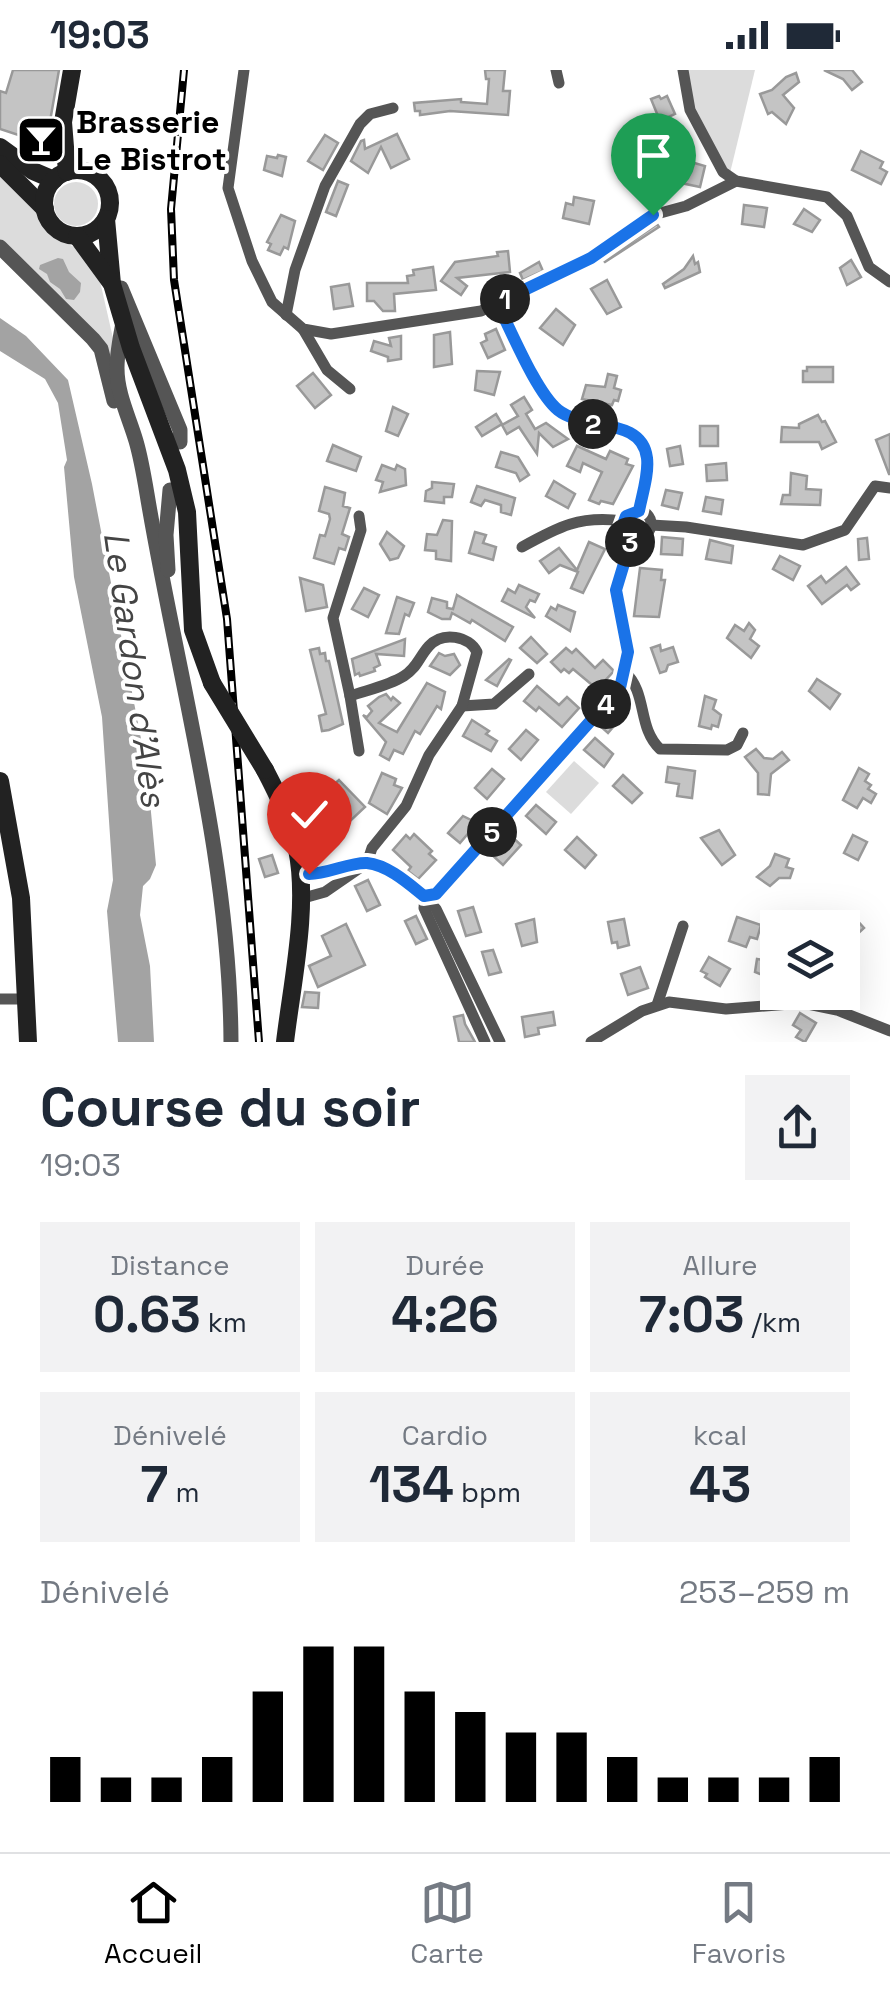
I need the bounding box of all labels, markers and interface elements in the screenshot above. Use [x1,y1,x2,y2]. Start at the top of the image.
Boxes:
text: 19:03 [50,11,150,59]
place label: Brasserie Le Bistrot [76,102,227,179]
pin [611,113,696,216]
bar icon: Brasserie Le Bistrot [15,114,67,166]
icon: arrive [626,128,681,183]
pin: 1 [480,274,530,324]
text: 1 [499,281,511,317]
pin: 2 [568,399,618,449]
text: 2 [585,406,601,442]
pin: 3 [605,517,655,567]
text: 3 [621,524,639,560]
water label: Le Gardon d'Alès [94,529,176,811]
pin: 4 [581,679,631,729]
text: 4 [597,686,615,722]
pin [267,772,352,875]
icon: check [282,787,337,842]
pin: 5 [467,807,517,857]
text: 5 [484,814,500,850]
map controls [760,910,860,1010]
button: layers [760,910,860,1010]
text: Course du soir [40,1072,420,1142]
button: share [745,1075,850,1180]
text: 19:03 [40,1145,121,1185]
text: Distance [110,1247,230,1283]
text: Durée [406,1247,484,1283]
text: Allure [682,1247,758,1283]
text: 0.63 [93,1283,201,1347]
text: 4:26 [391,1283,499,1347]
text: 7:03 [639,1283,744,1347]
text: km [201,1304,247,1340]
text: /km [744,1304,801,1340]
text: Dénivelé [113,1417,227,1453]
text: Cardio [402,1417,488,1453]
text: kcal [693,1417,747,1453]
text: 7 [141,1453,168,1517]
text: 134 [369,1453,454,1517]
text: 43 [689,1453,751,1517]
text: m [168,1474,199,1510]
text: bpm [454,1474,521,1510]
text: Dénivelé [40,1572,170,1612]
text: 253–259 m [679,1572,850,1612]
tab: Accueil [104,1875,202,1971]
tab: Carte [410,1875,484,1971]
tab: Favoris [692,1875,786,1971]

